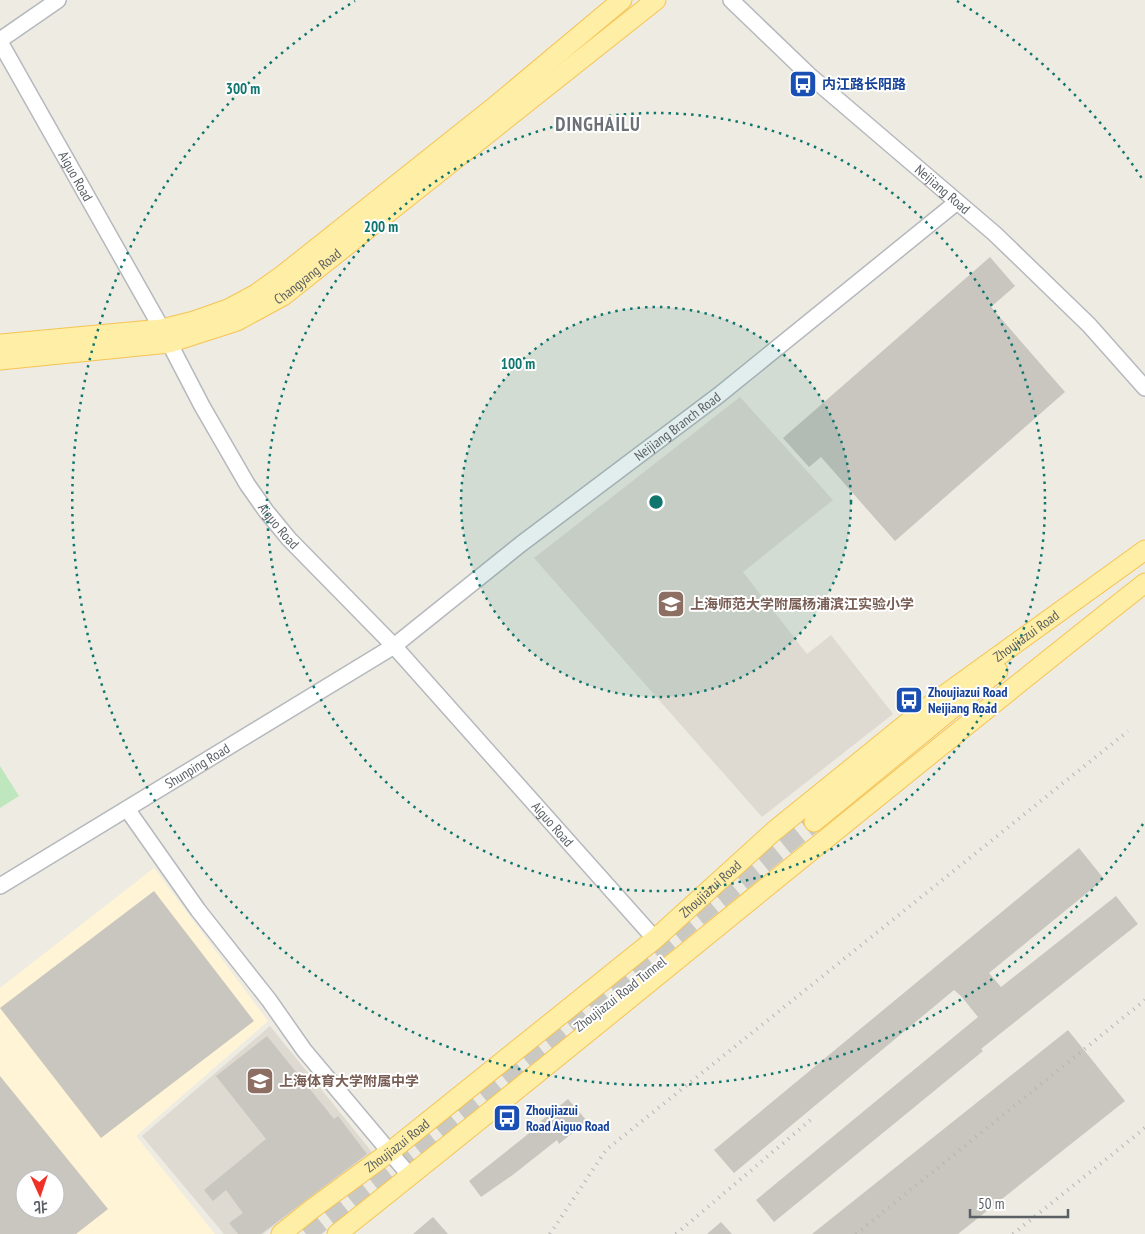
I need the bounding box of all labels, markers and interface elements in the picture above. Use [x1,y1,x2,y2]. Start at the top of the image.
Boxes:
bus stop icon: 内江路长阳路 [788,69,818,99]
place label: 内江路长阳路 [822,75,906,93]
text: 300 m [226,79,260,98]
district label: DINGHAILU [555,112,641,136]
street label: Aiguo Road [54,148,97,204]
street label: Neijiang Road [911,161,974,218]
text: 200 m [364,217,398,236]
street label: Changyang Road [271,244,345,308]
text: 100 m [501,354,535,373]
street label: Neijiang Branch Road [631,388,724,465]
centre of rings [647,493,665,511]
street label: Aiguo Road [254,499,303,553]
school or university icon: 上海师范大学附属杨浦滨江实验小学 [656,589,686,619]
place label: 上海师范大学附属杨浦滨江实验小学 [690,595,914,613]
street label: Zhoujiazui Road [989,606,1063,666]
place label: Zhoujiazui Road Neijiang Road [928,683,1007,717]
bus stop icon: Zhoujiazui Road Neijiang Road [894,685,924,715]
street label: Shunping Road [162,739,233,792]
street label: Aiguo Road [528,798,578,850]
street label: Zhoujiazui Road [676,856,745,921]
street label: Zhoujiazui Road Tunnel [570,952,670,1036]
school or university icon: 上海体育大学附属中学 [245,1066,275,1096]
place label: 上海体育大学附属中学 [279,1072,419,1090]
place label: Zhoujiazui Road Aiguo Road [526,1101,610,1135]
bus stop icon: Zhoujiazui Road Aiguo Road [492,1103,522,1133]
street label: Zhoujiazui Road [361,1115,433,1176]
north arrow [15,1169,65,1219]
scale bar [970,1186,1068,1218]
text: 50 m [978,1194,1004,1213]
text: 北 [33,1198,48,1216]

